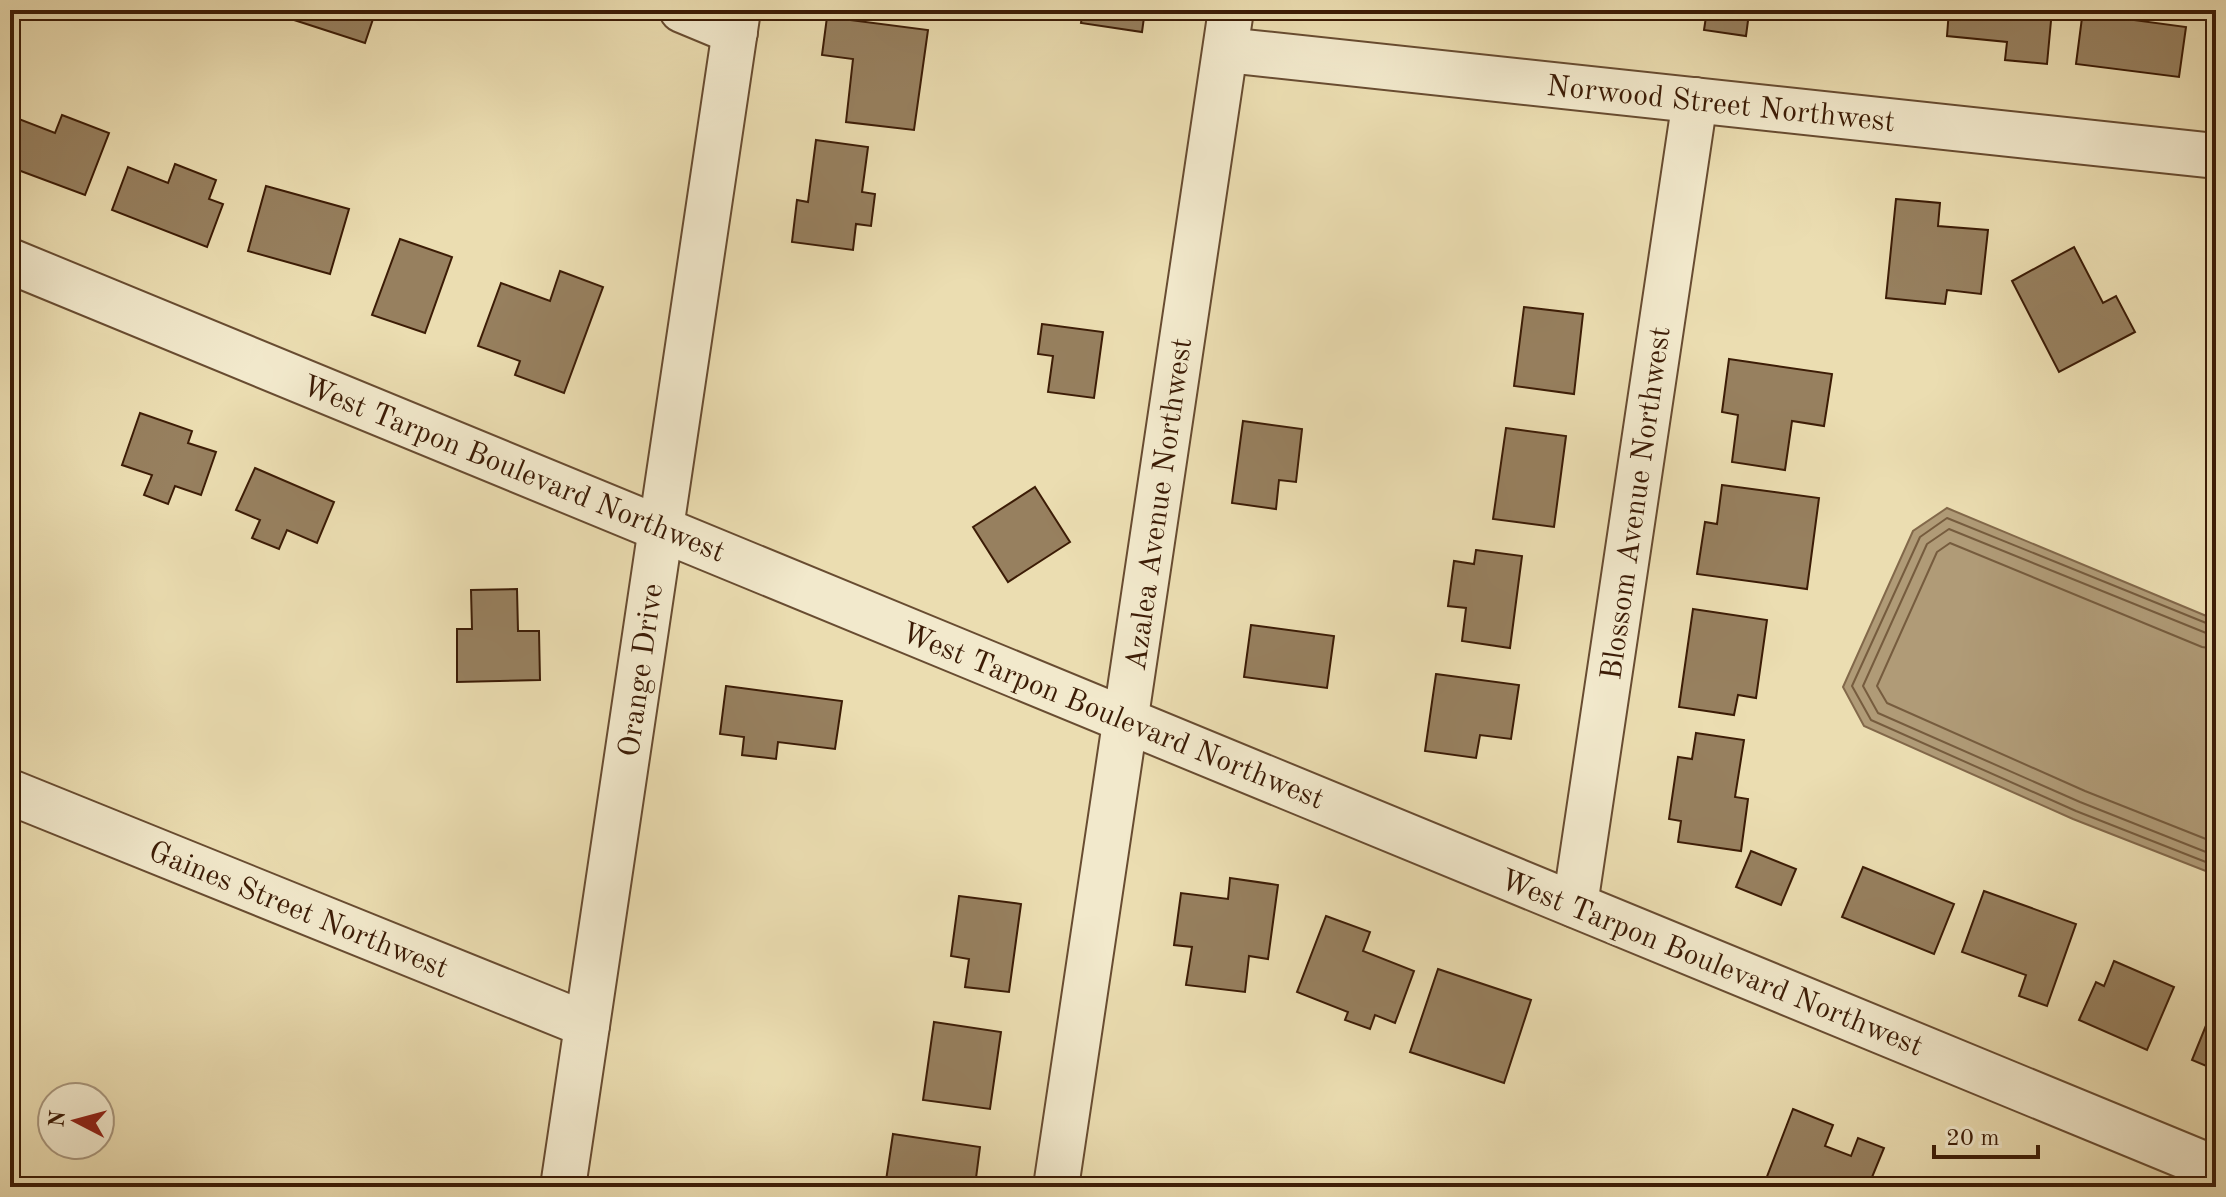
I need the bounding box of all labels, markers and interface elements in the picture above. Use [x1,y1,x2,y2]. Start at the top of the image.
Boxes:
street label: Norwood Street Northwest [1545,72,1896,138]
street label: Blossom Avenue Northwest [1597,325,1677,682]
street label: Azalea Avenue Northwest [1122,336,1198,673]
street label: West Tarpon Boulevard Northwest [298,371,729,569]
street label: Orange Drive [615,582,669,759]
street label: West Tarpon Boulevard Northwest [897,618,1328,816]
street label: Gaines Street Northwest [144,837,452,985]
street label: West Tarpon Boulevard Northwest [1496,865,1927,1063]
north arrow [36,1081,116,1161]
text: N [46,1109,70,1129]
scale bar [1934,1109,2038,1159]
text: 20 m [1946,1127,2000,1151]

